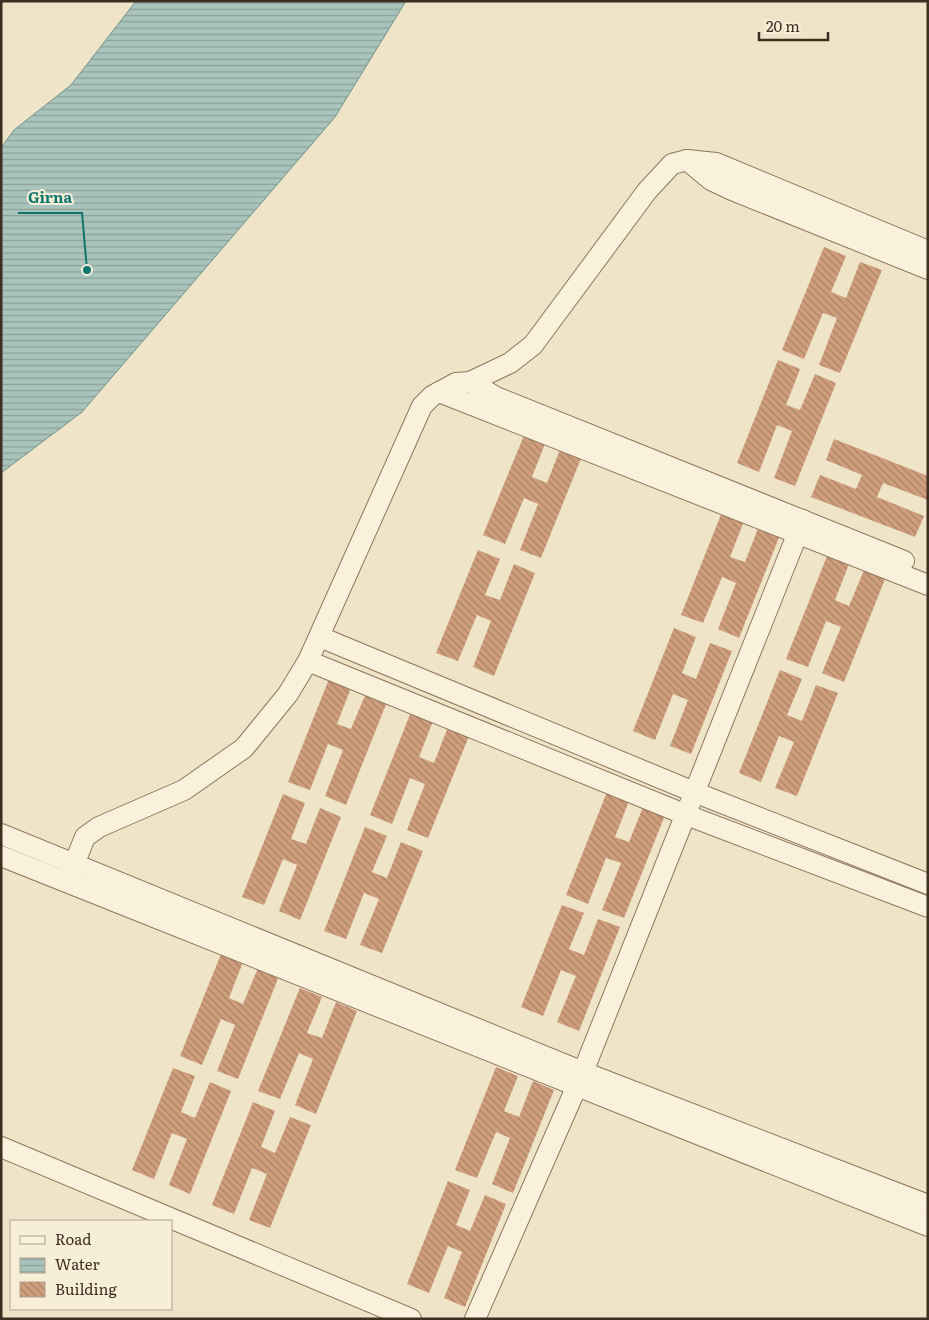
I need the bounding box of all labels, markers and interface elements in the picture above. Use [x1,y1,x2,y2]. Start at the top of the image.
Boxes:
scale bar [759,10,828,42]
text: 20 m [766,14,800,37]
callout: Girna [18,183,82,213]
text: Girna [28,185,72,208]
legend [10,1220,172,1310]
text: Road [55,1227,91,1250]
text: Water [55,1252,100,1275]
text: Building [55,1277,117,1300]

